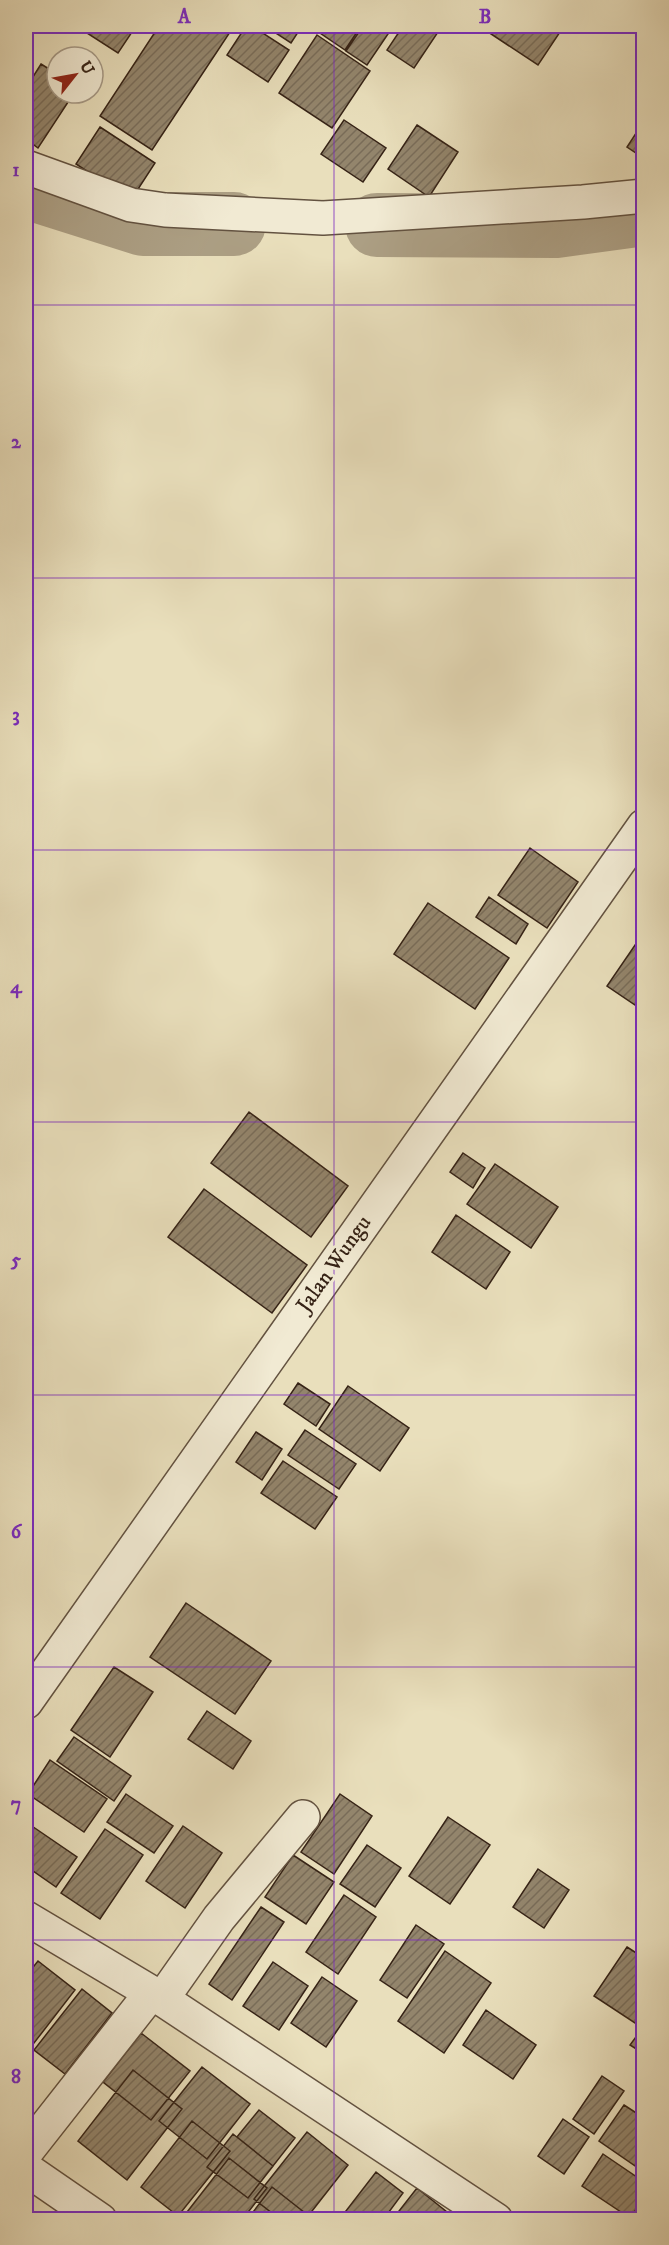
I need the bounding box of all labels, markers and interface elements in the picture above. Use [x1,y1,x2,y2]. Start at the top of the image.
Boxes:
text: A [177,5,192,30]
text: B [479,5,491,30]
north arrow [45,45,105,105]
text: U [75,57,99,79]
text: 1 [12,158,20,183]
text: 2 [11,430,22,455]
text: 3 [12,703,20,728]
text: 4 [10,975,23,1000]
street label: Jalan Wungu [290,1210,377,1319]
text: 5 [10,1248,21,1273]
text: 6 [11,1520,23,1545]
text: 7 [11,1792,21,1817]
text: 8 [11,2065,21,2090]

